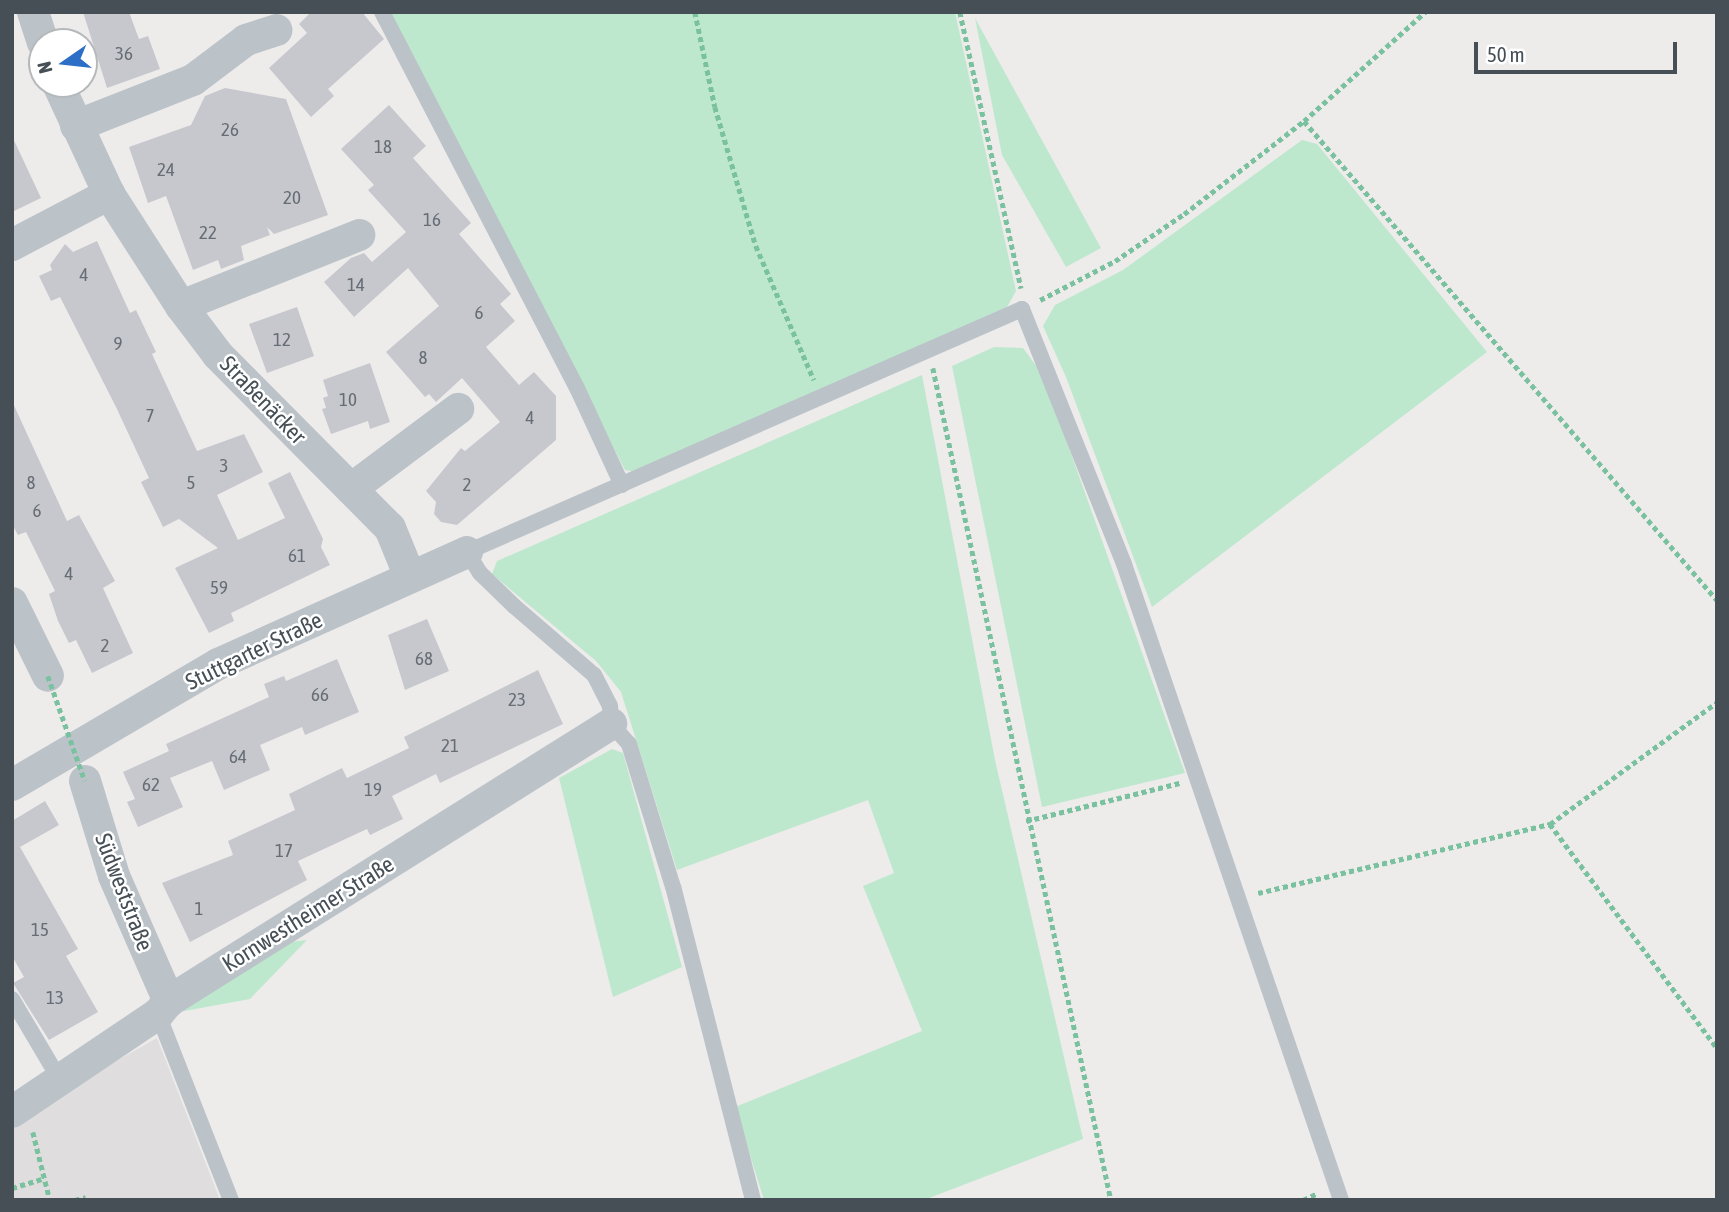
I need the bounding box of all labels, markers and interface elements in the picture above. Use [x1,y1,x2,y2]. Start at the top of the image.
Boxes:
north arrow [28,28,98,98]
scale bar [1477,28,1680,72]
text: 50 m [1487,42,1525,66]
house number: 36 [115,43,133,65]
text: N [33,59,57,76]
house number: 26 [221,119,239,141]
house number: 18 [374,136,392,158]
house number: 24 [157,159,175,181]
house number: 20 [283,187,301,209]
house number: 16 [423,209,441,231]
house number: 22 [199,222,217,244]
house number: 4 [80,264,88,286]
house number: 14 [347,274,365,296]
house number: 6 [475,302,483,324]
house number: 12 [273,329,291,351]
house number: 9 [114,333,122,355]
house number: 8 [419,347,427,369]
street label: Straßenäcker [214,350,312,450]
house number: 10 [339,389,357,411]
house number: 7 [146,405,154,427]
house number: 4 [526,407,534,429]
house number: 3 [220,455,228,477]
house number: 8 [27,472,35,494]
house number: 5 [187,472,195,494]
house number: 2 [463,474,471,496]
house number: 6 [33,500,41,522]
house number: 61 [288,545,306,567]
house number: 4 [65,563,73,585]
house number: 59 [210,577,228,599]
street label: Stuttgarter Straße [181,606,327,696]
house number: 2 [101,635,109,657]
house number: 68 [415,648,433,670]
house number: 66 [311,684,329,706]
house number: 23 [508,689,526,711]
house number: 21 [441,735,459,757]
house number: 64 [229,746,247,768]
house number: 62 [142,774,160,796]
house number: 19 [364,779,382,801]
street label: Südweststraße [89,829,159,955]
house number: 17 [275,840,293,862]
street label: Kornwestheimer Straße [217,850,399,978]
house number: 1 [195,898,203,920]
house number: 15 [31,919,49,941]
house number: 13 [46,987,64,1009]

